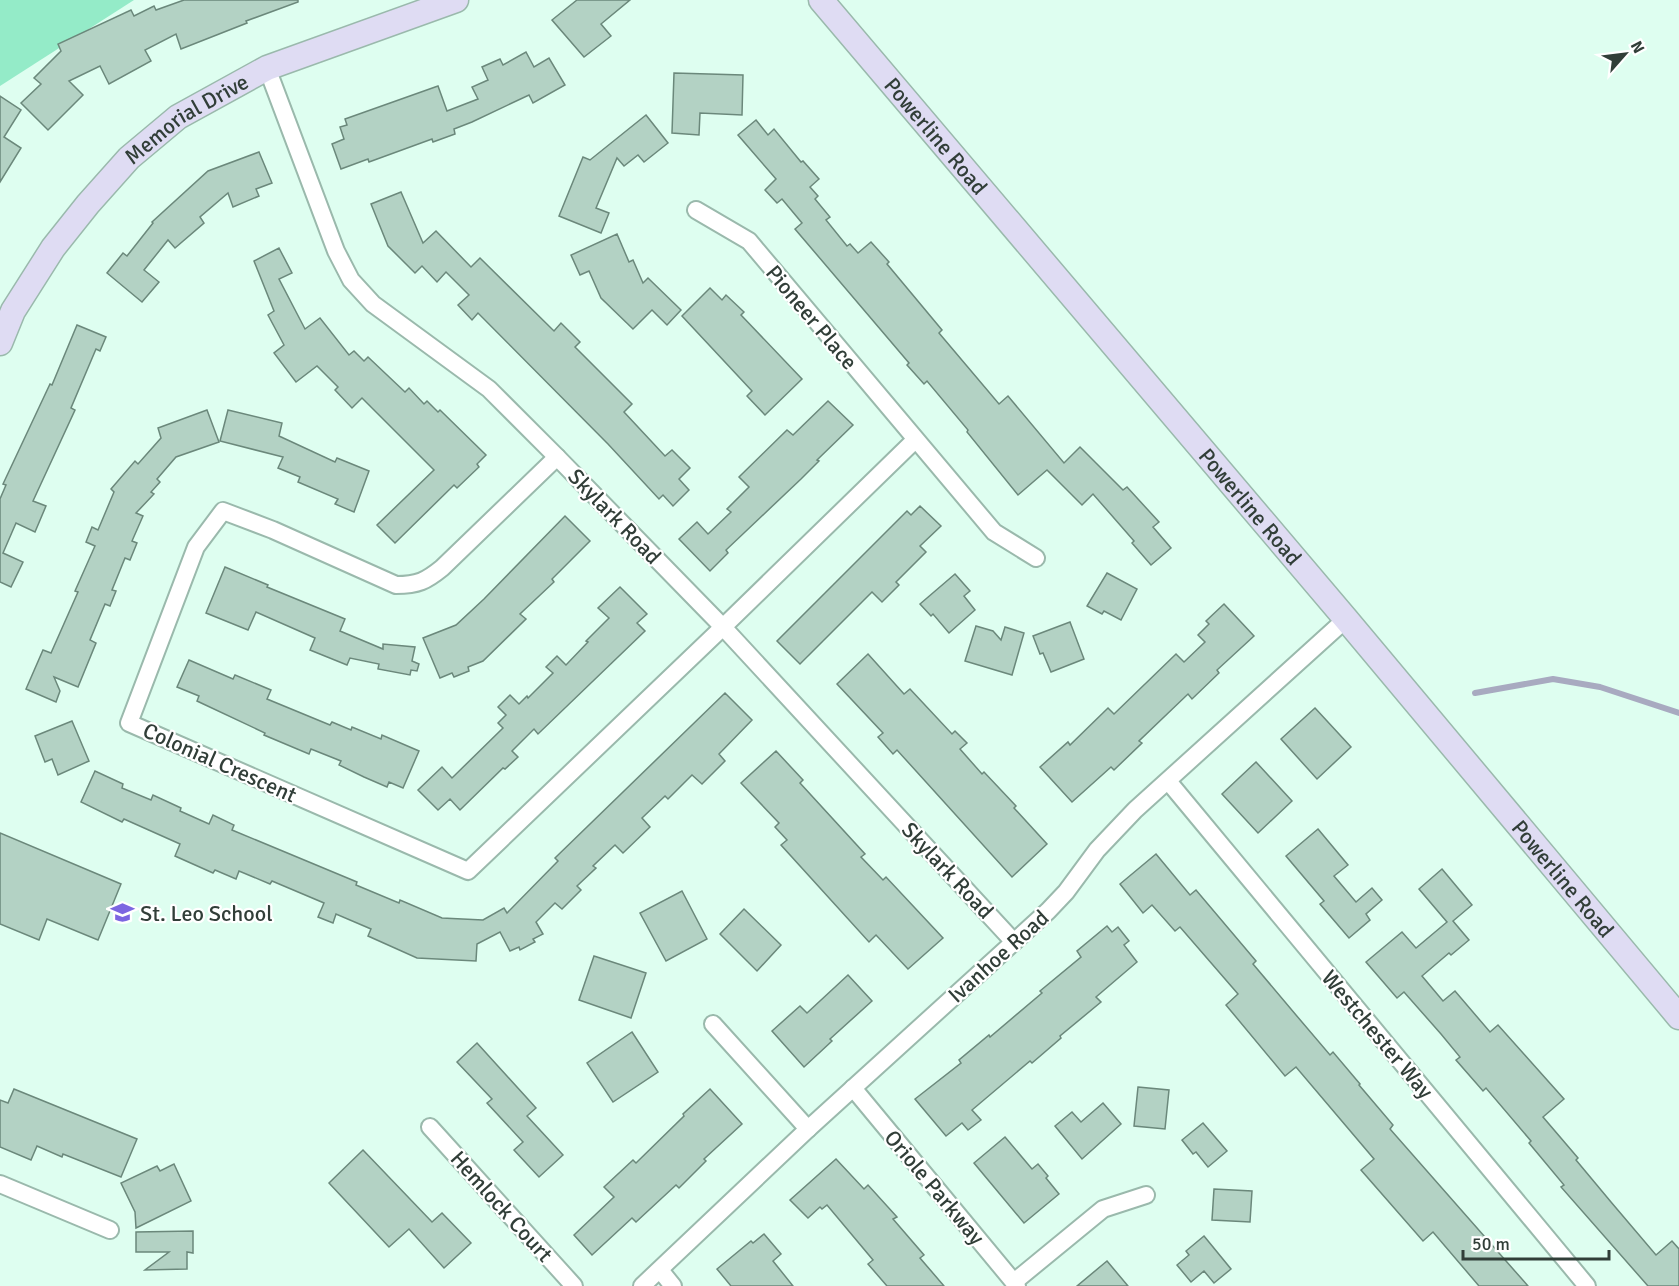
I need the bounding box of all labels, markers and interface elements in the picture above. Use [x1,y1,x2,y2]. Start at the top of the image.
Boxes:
north arrow [1595,24,1655,84]
text: N [1626,38,1649,57]
street label: Memorial Drive [119,68,253,170]
street label: Powerline Road [879,72,993,200]
street label: Pioneer Place [760,260,863,375]
street label: Powerline Road [1193,443,1307,571]
street label: Skylark Road [562,463,667,570]
street label: Colonial Crescent [139,717,301,809]
street label: Powerline Road [1506,814,1620,943]
street label: Skylark Road [896,816,999,924]
school or university icon: St. Leo School [109,900,135,926]
place label: St. Leo School [140,900,273,927]
street label: Ivanhoe Road [943,904,1054,1009]
street label: Westchester Way [1316,965,1440,1105]
street label: Oriole Parkway [879,1124,991,1251]
street label: Hemlock Court [445,1145,559,1268]
scale bar [1463,1223,1608,1261]
text: 50 m [1472,1233,1510,1255]

